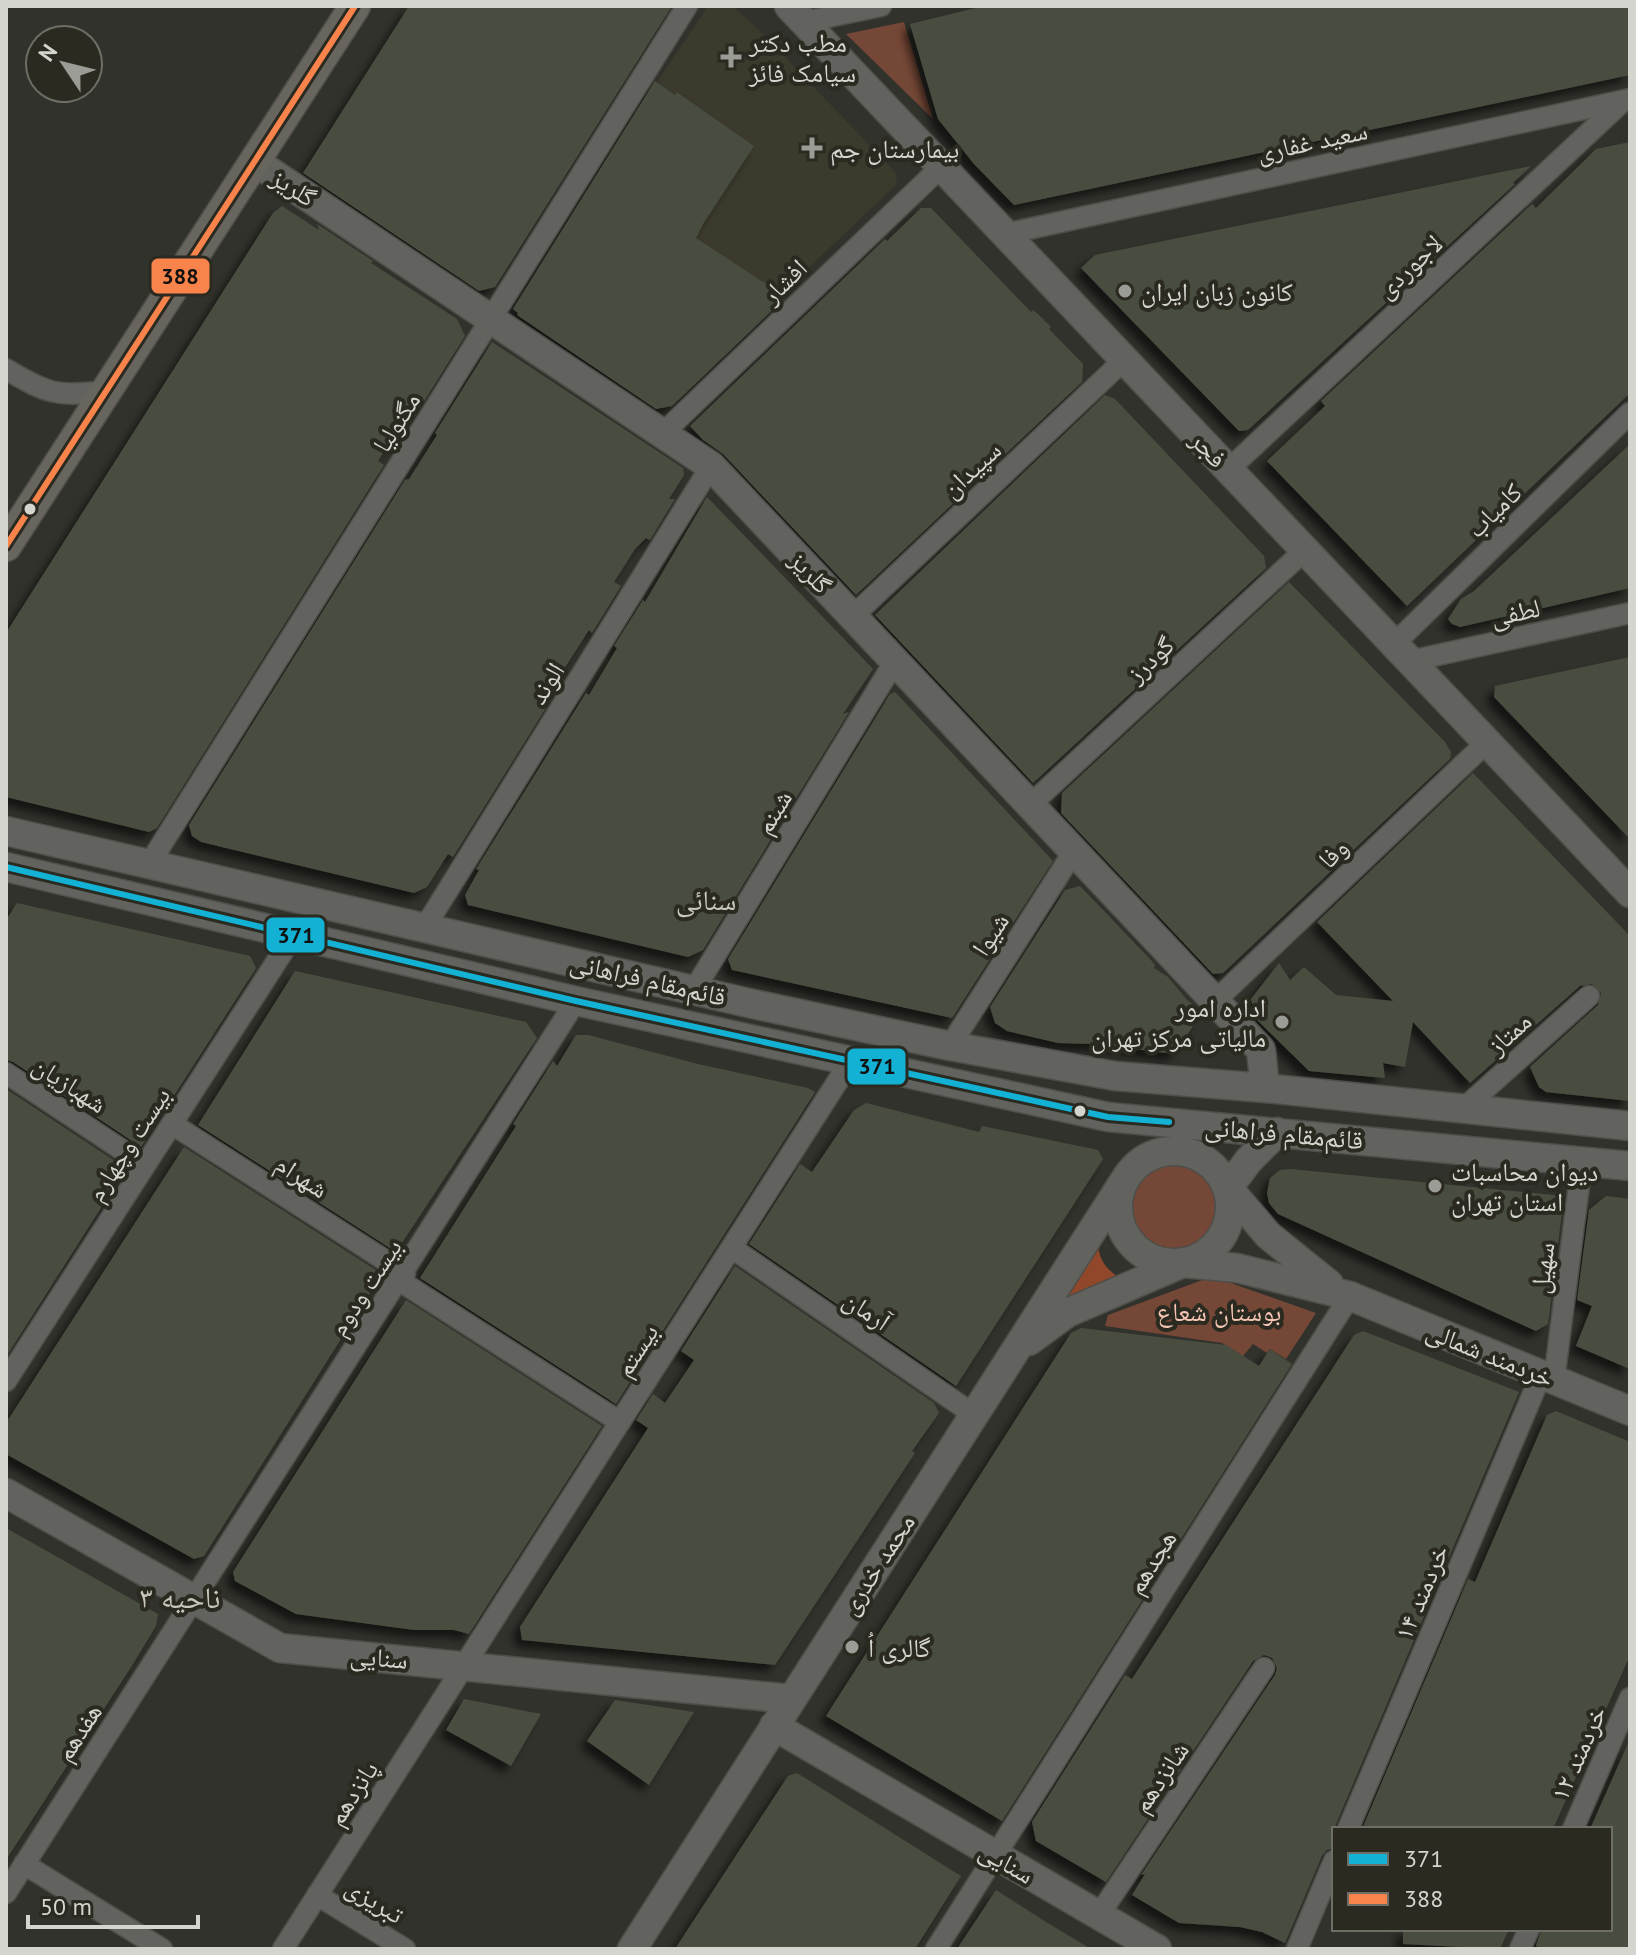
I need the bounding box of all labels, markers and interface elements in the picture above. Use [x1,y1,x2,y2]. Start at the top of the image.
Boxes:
north arrow [24,24,104,104]
place label: مطب دکتر سیامک فائز [748,26,856,89]
text: N [32,39,63,66]
marker: مطب دکتر سیامک فائز [720,46,742,68]
street label: سعید غفاری [1254,113,1370,169]
place label: بیمارستان جم [830,132,959,166]
marker: بیمارستان جم [801,137,823,159]
street label: گلریز [264,160,323,214]
street label: لاجوردی [1369,227,1449,305]
street label: افشار [753,251,814,311]
line badge: 388 [150,257,211,295]
text: 388 [161,262,199,290]
place label: کانون زبان ایران [1141,275,1293,308]
marker: کانون زبان ایران [1116,282,1134,300]
street label: مگنولیا [365,386,427,458]
street label: فجر [1183,423,1234,474]
street label: سپیدان [934,433,1008,505]
street label: کامیاب [1459,475,1529,545]
unlabelled marker [22,501,38,517]
street label: گلریز [782,543,839,601]
street label: لطفی [1487,591,1543,633]
street label: گودرز [1118,628,1181,690]
street label: الوند [521,656,571,710]
street label: شبنم [747,784,800,841]
street label: وفا [1311,831,1355,875]
district label: سنائی [676,881,736,918]
street label: شیوا [964,906,1016,962]
line badge: 371 [265,916,326,954]
text: 371 [277,921,315,949]
street label: قائم‌مقام فراهانی [566,945,729,1015]
place label: اداره امور مالیاتی مرکز تهران [1091,991,1266,1054]
street label: ممتاز [1479,1004,1538,1062]
marker: اداره امور مالیاتی مرکز تهران [1273,1013,1291,1031]
line badge: 371 [846,1047,907,1086]
street label: شهبازیان [27,1048,113,1120]
text: 371 [858,1052,896,1080]
street label: بیست وچهارم [79,1081,179,1209]
unlabelled marker [1072,1103,1088,1119]
street label: قائم‌مقام فراهانی [1203,1110,1365,1158]
street label: شهرام [268,1147,335,1207]
place label: دیوان محاسبات استان تهران [1451,1155,1598,1218]
marker: دیوان محاسبات استان تهران [1426,1177,1444,1195]
street label: بیست ودوم [321,1232,410,1343]
street label: سهیل [1522,1240,1562,1296]
street label: آرمان [837,1282,898,1338]
park label: بوستان شعاع [1157,1295,1281,1328]
street label: خردمند شمالی [1422,1314,1558,1394]
street label: بیستم [607,1317,666,1383]
street label: محمد خدری [832,1507,922,1621]
street label: هجدهم [1119,1524,1184,1601]
street label: خردمند ۱۴ [1386,1540,1456,1644]
district label: ناحیه ۳ [140,1577,220,1616]
place label: گالری اُ [868,1631,931,1664]
street label: سنایی [349,1638,409,1676]
marker: گالری اُ [843,1638,861,1656]
street label: هفدهم [47,1697,110,1768]
street label: خردمند ۱۲ [1543,1701,1613,1805]
street label: شانزدهم [1124,1735,1197,1820]
street label: پانزدهم [319,1754,386,1832]
legend [1332,1827,1612,1931]
street label: سنایی [974,1833,1040,1891]
text: 371 [1404,1843,1443,1874]
street label: تبریزی [340,1869,411,1931]
scale bar [28,1879,198,1929]
text: 388 [1404,1883,1443,1914]
text: 50 m [40,1891,92,1922]

